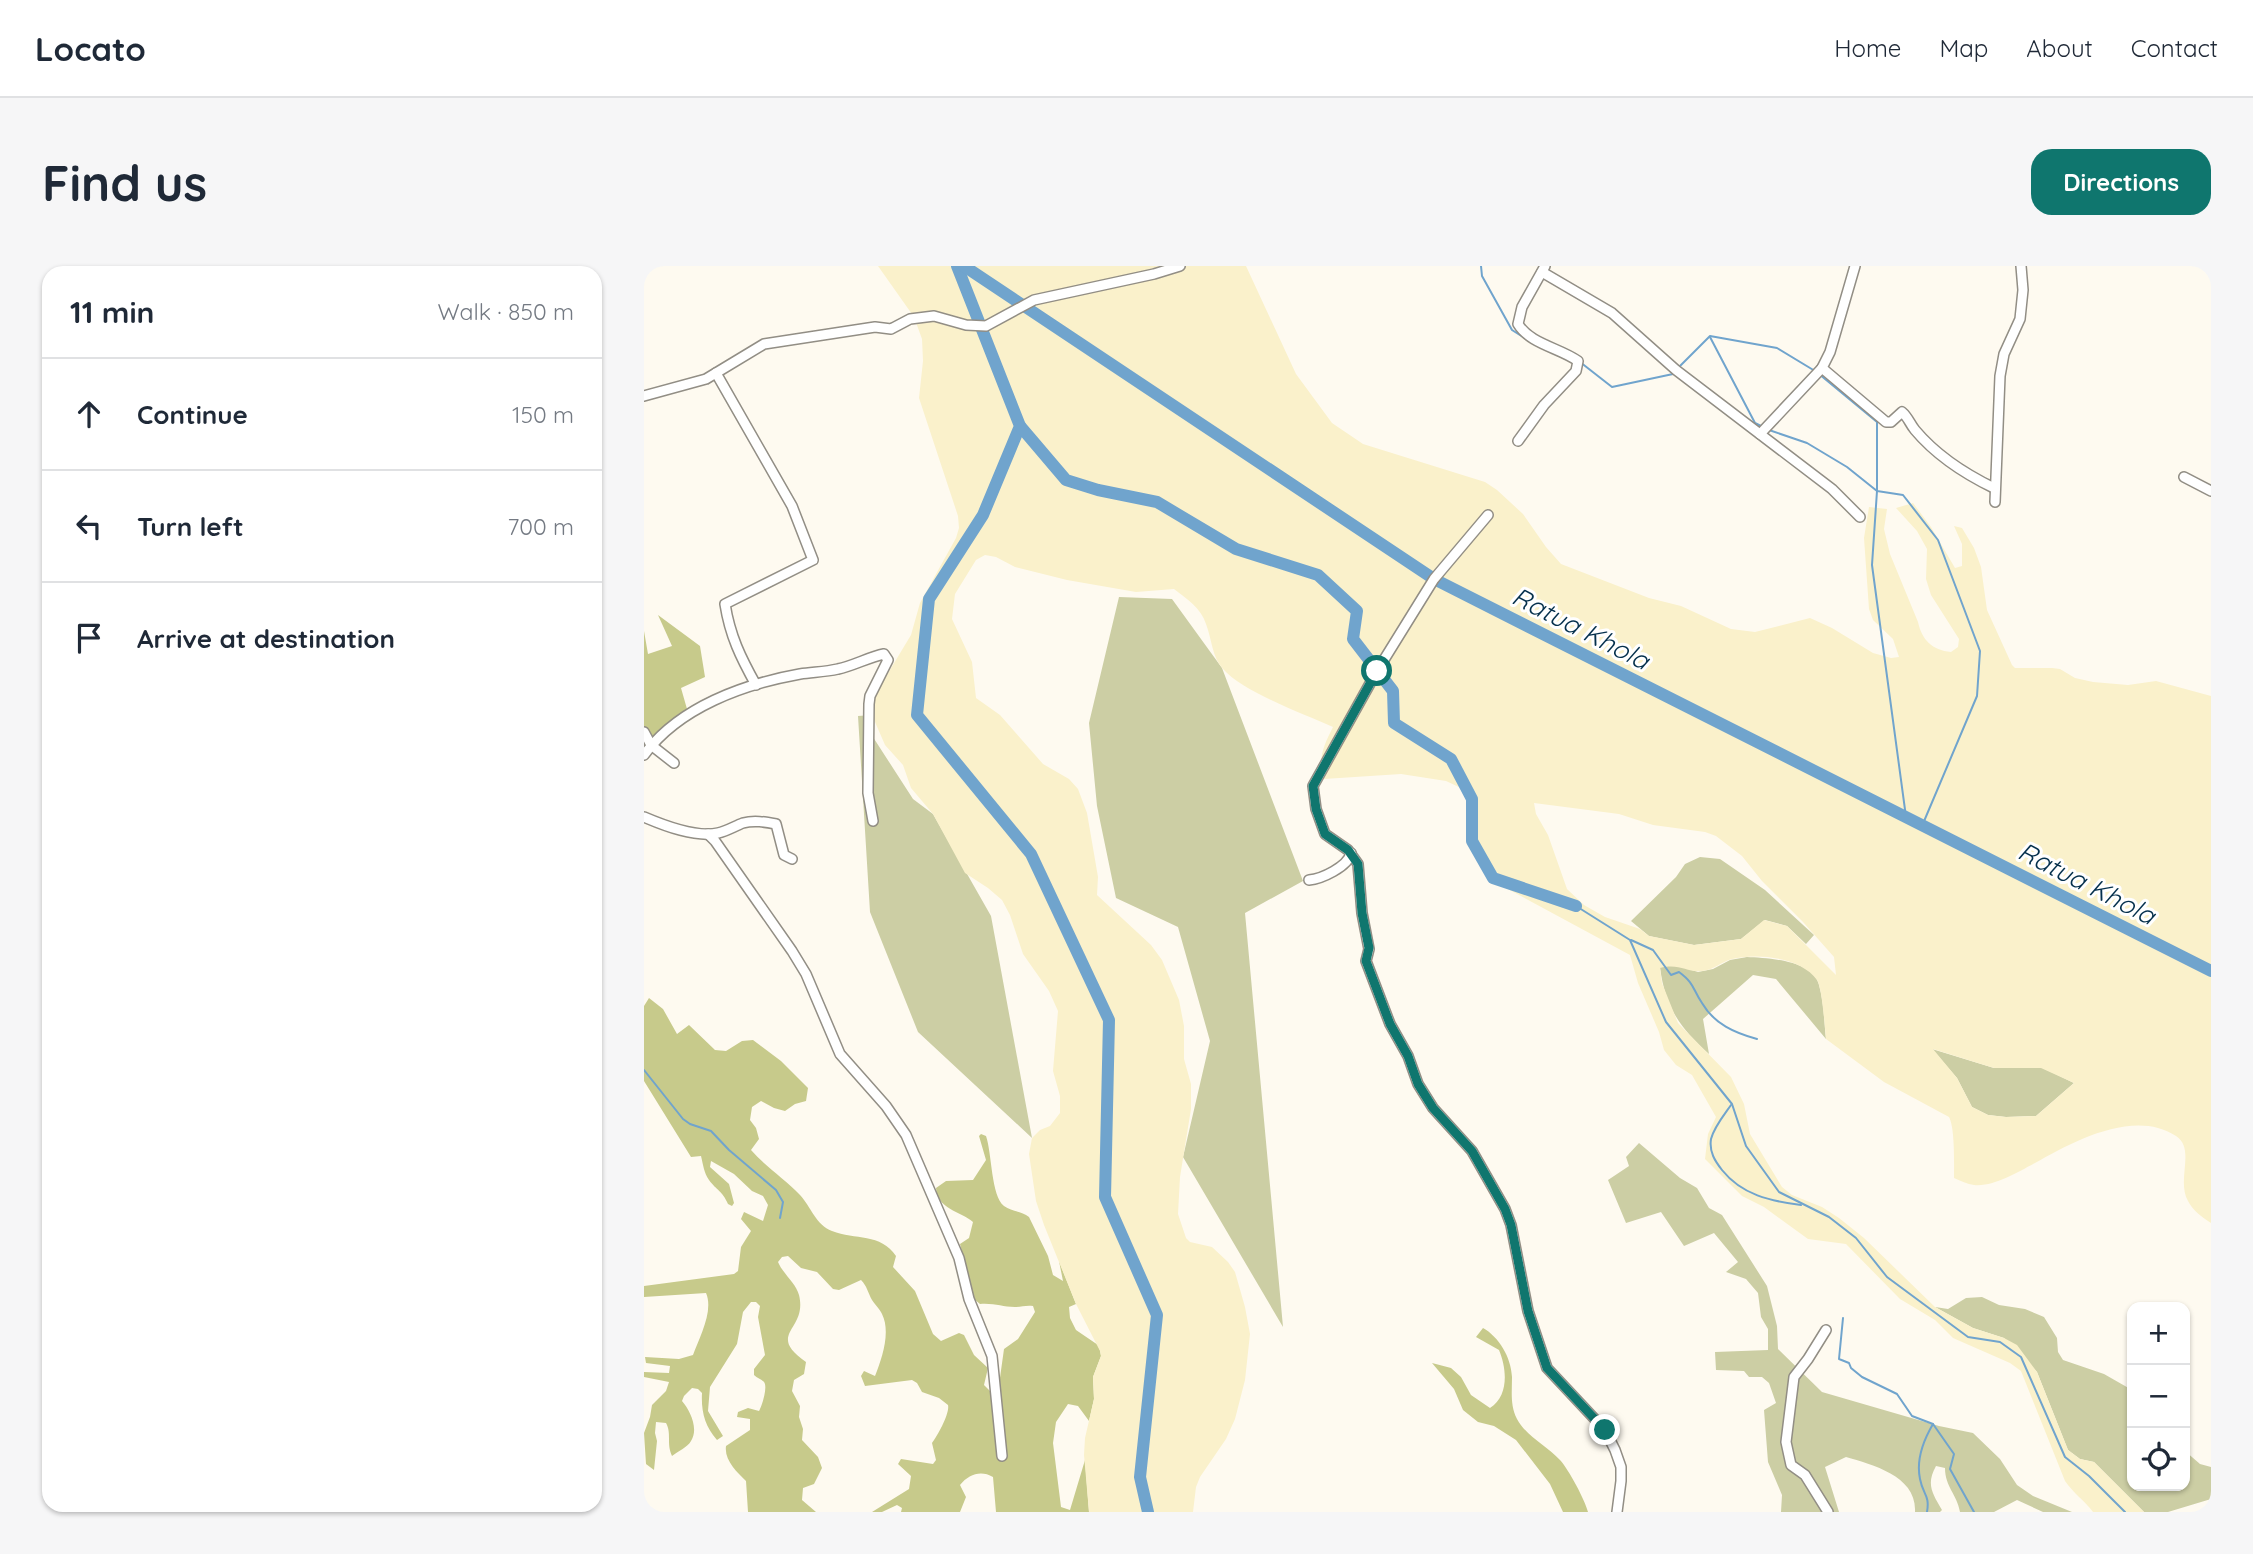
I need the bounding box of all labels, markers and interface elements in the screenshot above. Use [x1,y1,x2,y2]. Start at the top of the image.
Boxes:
text: Locato [35,28,146,69]
text: Home [1834,33,1901,63]
text: Map [1939,33,1988,63]
text: About [2026,33,2093,63]
text: Contact [2131,33,2218,63]
button: Directions [2031,149,2211,215]
text: Find us [42,152,207,213]
text: 11 min [70,293,154,331]
text: Walk · 850 m [438,297,574,326]
icon: ahead [70,395,108,433]
text: Continue [137,398,248,431]
text: 150 m [512,400,574,429]
icon: left [70,507,108,545]
text: Turn left [137,510,244,543]
text: 700 m [508,512,574,541]
water label: Ratua Khola [1507,579,1656,677]
icon: arrive [70,619,108,657]
text: Arrive at destination [137,622,395,655]
route start [1361,655,1392,686]
water label: Ratua Khola [2013,834,2162,932]
map controls [2127,1302,2190,1491]
button: + [2127,1302,2190,1365]
button: − [2127,1365,2190,1428]
route end [1589,1414,1620,1445]
button: locate [2127,1428,2190,1491]

